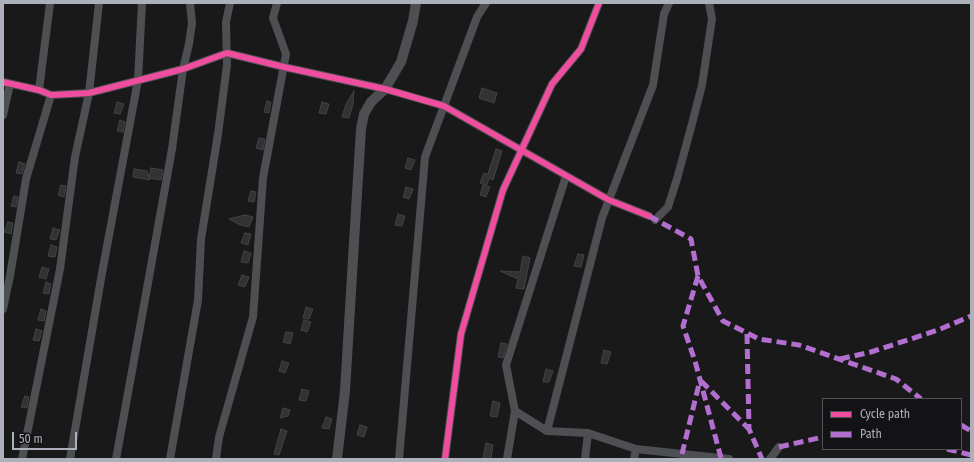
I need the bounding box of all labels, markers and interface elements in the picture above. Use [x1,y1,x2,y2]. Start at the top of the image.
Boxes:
legend [822,398,962,450]
text: Cycle path [860,407,910,421]
scale bar [14,424,79,450]
text: Path [860,427,882,441]
text: 50 m [19,432,43,446]

